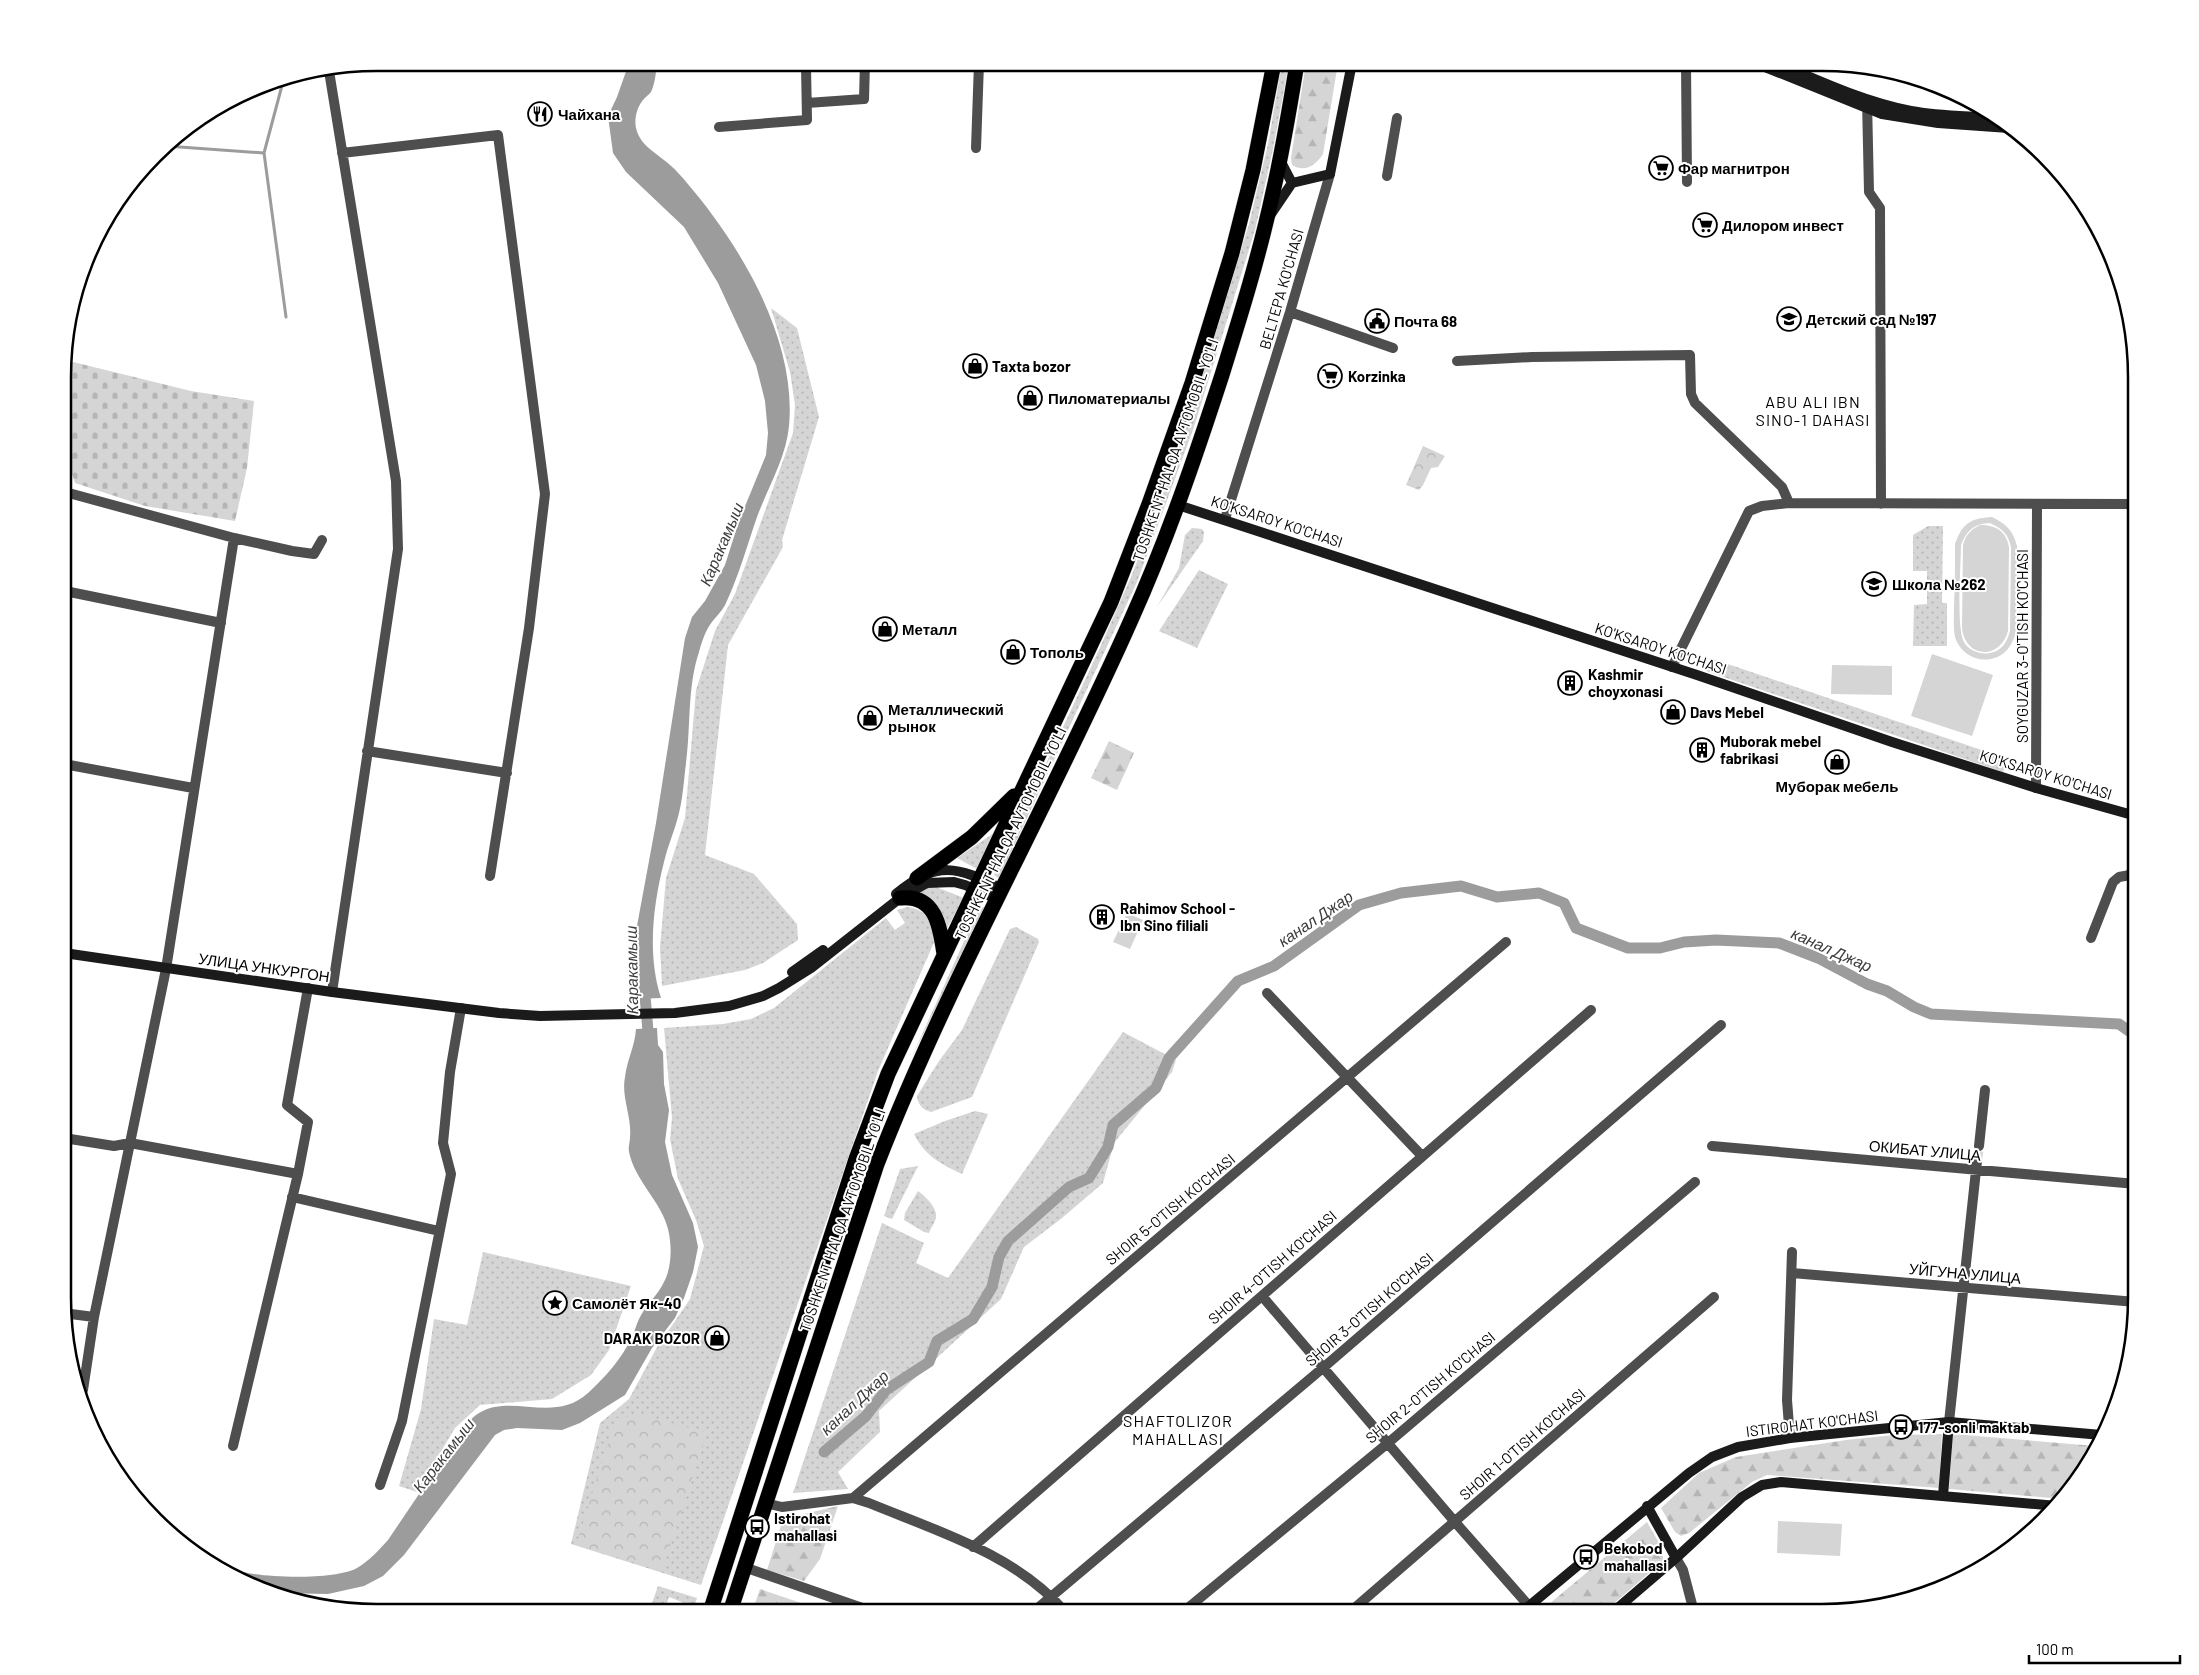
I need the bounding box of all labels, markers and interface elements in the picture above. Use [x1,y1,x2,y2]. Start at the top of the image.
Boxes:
restaurant icon: Чайхана [527,101,553,127]
place label: Чайхана [558,105,621,123]
supermarket icon: Фар магнитрон [1648,155,1674,181]
place label: Фар магнитрон [1678,159,1790,177]
supermarket icon: Дилором инвест [1692,212,1718,238]
place label: Дилором инвест [1722,216,1844,234]
street label: BELTEPA KO'CHASI [1255,227,1307,351]
school or university icon: Детский сад №197 [1776,306,1802,332]
public building icon: Почта 68 [1364,308,1390,334]
place label: Детский сад №197 [1806,310,1937,328]
place label: Почта 68 [1394,312,1457,330]
street label: TOSHKENT HALQA AVTOMOBIL YO'LI [1128,336,1222,564]
shop icon: Taxta bozor [962,353,988,379]
place label: Taxta bozor [992,357,1071,375]
supermarket icon: Korzinka [1317,363,1343,389]
place label: Korzinka [1348,367,1406,385]
shop icon: Пиломатериалы [1017,385,1043,411]
place label: Пиломатериалы [1048,389,1170,407]
district label: ABU ALI IBN SINO-1 DAHASI [1756,392,1870,429]
street label: KO'KSAROY KO'CHASI [1209,491,1345,551]
water label: Каракамыш [695,500,747,588]
street label: SOYGUZAR 3-O'TISH KO'CHASI [2013,549,2031,743]
school or university icon: Школа №262 [1861,571,1887,597]
place label: Школа №262 [1892,575,1986,593]
shop icon: Металл [872,616,898,642]
street label: KO'KSAROY KO'CHASI [1593,618,1729,678]
place label: Металл [902,620,957,638]
shop icon: Тополь [1000,639,1026,665]
place label: Тополь [1030,643,1084,661]
place label: Kashmir choyxonasi [1588,665,1663,700]
building icon: Kashmir choyxonasi [1557,670,1583,696]
shop icon: Davs Mebel [1660,699,1686,725]
place label: Металлический рынок [888,700,1004,735]
place label: Davs Mebel [1690,703,1764,721]
shop icon: Металлический рынок [857,705,883,731]
street label: TOSHKENT HALQA AVTOMOBIL YO'LI [950,724,1070,942]
place label: Muborak mebel fabrikasi [1720,732,1821,767]
building icon: Muborak mebel fabrikasi [1689,737,1715,763]
street label: KO'KSAROY KO'CHASI [1978,745,2114,803]
shop icon: Муборак мебель [1824,749,1850,775]
place label: Муборак мебель [1776,777,1898,795]
water label: канал Джар [1274,886,1356,950]
place label: Rahimov School - Ibn Sino filiali [1120,899,1235,934]
building icon: Rahimov School - Ibn Sino filiali [1089,904,1115,930]
water label: канал Джар [1789,923,1875,975]
water label: Каракамыш [621,926,641,1014]
street label: УЛИЦА УНКУРГОН [197,949,331,985]
street label: TOSHKENT HALQA AVTOMOBIL YO'LI [795,1106,889,1334]
street label: ОКИБАТ УЛИЦА [1868,1136,1982,1164]
street label: SHOIR 5-O'TISH KO'CHASI [1102,1150,1238,1268]
street label: SHOIR 4-O'TISH KO'CHASI [1204,1206,1340,1328]
street label: SHOIR 3-O'TISH KO'CHASI [1301,1249,1437,1369]
street label: УЙГУНА УЛИЦА [1908,1259,2022,1287]
place icon: Самолёт Як-40 [542,1290,568,1316]
place label: Самолёт Як-40 [572,1294,681,1312]
shop icon: DARAK BOZOR [704,1325,730,1351]
street label: SHOIR 2-O'TISH KO'CHASI [1361,1327,1499,1447]
place label: DARAK BOZOR [604,1329,700,1347]
water label: канал Джар [816,1366,892,1438]
street label: SHOIR 1-O'TISH KO'CHASI [1455,1384,1589,1504]
street label: ISTIROHAT KO'CHASI [1745,1406,1879,1440]
district label: SHAFTOLIZOR MAHALLASI [1123,1411,1233,1448]
water label: Каракамыш [408,1414,478,1496]
bus stop icon: 177-sonli maktab [1888,1414,1914,1440]
place label: 177-sonli maktab [1918,1418,2029,1436]
place label: Istirohat mahallasi [774,1509,837,1544]
bus stop icon: Istirohat mahallasi [744,1514,770,1540]
place label: Bekobod mahallasi [1604,1539,1667,1574]
bus stop icon: Bekobod mahallasi [1573,1544,1599,1570]
scale bar [2029,1632,2180,1664]
text: 100 m [2036,1640,2074,1658]

